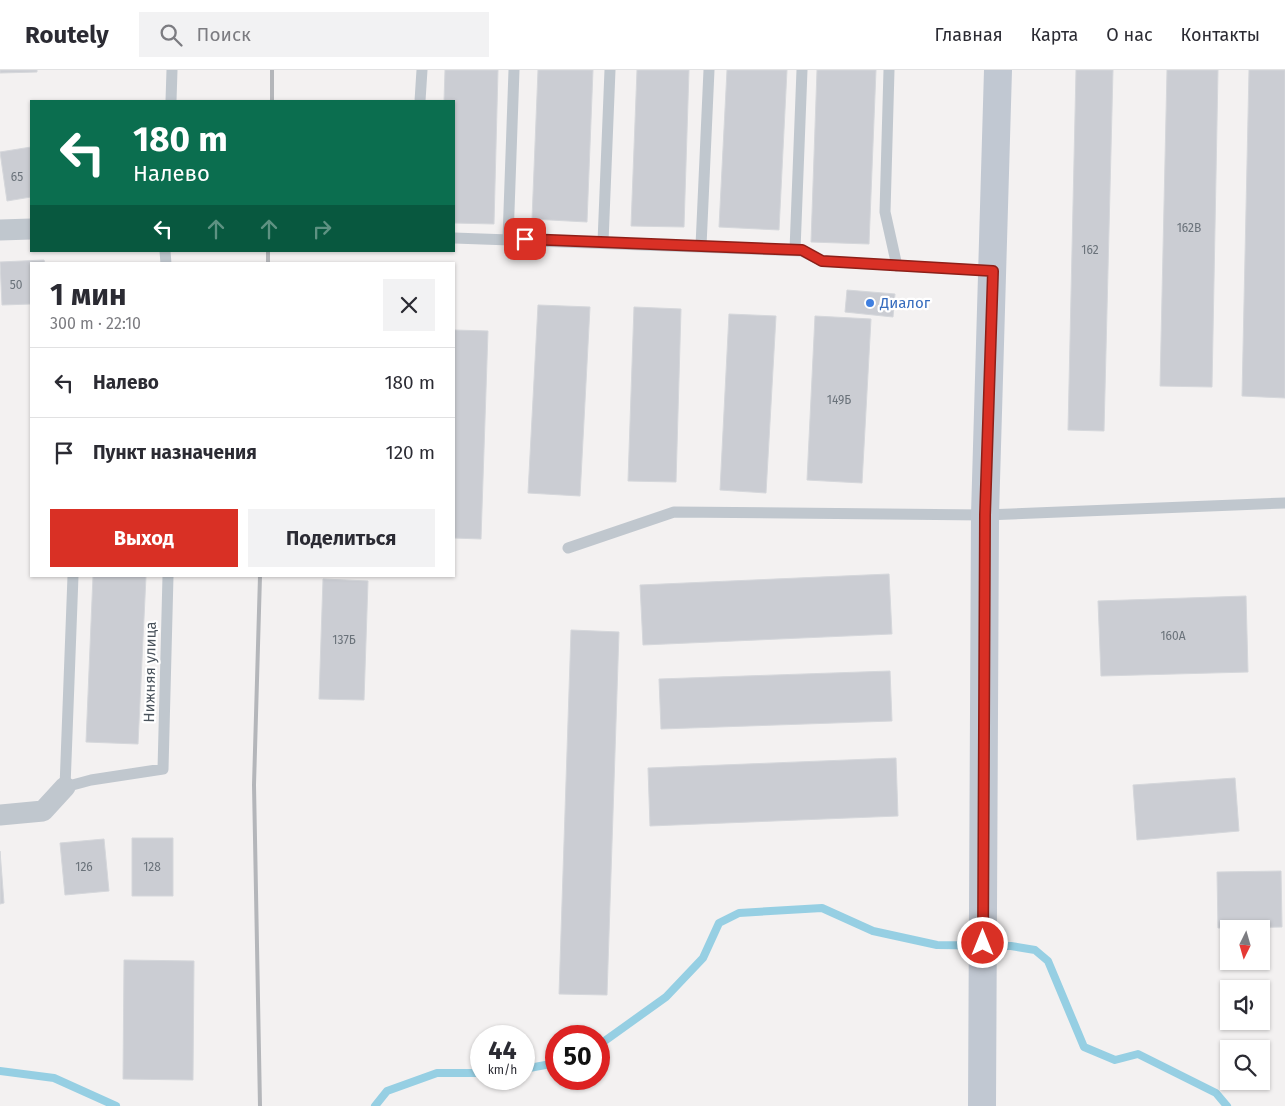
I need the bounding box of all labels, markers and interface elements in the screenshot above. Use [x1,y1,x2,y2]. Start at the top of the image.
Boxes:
search box [139,12,489,57]
text: Routely [25,21,109,49]
icon: search [157,21,185,49]
text: Поиск [197,23,251,46]
text: Главная [935,24,1003,46]
text: Карта [1031,24,1078,46]
text: О нас [1106,24,1153,46]
text: Контакты [1181,24,1260,46]
text: 180 m [133,118,228,160]
icon: left [50,120,115,185]
text: Налево [133,160,210,187]
house number: 65 [11,170,23,184]
icon: left [149,215,177,243]
icon: ahead [202,215,230,243]
icon: ahead [255,215,283,243]
icon: right [308,215,336,243]
pin [504,218,546,260]
house number: 162В [1177,221,1201,235]
icon: arrive [511,225,539,253]
house number: 162 [1081,243,1099,257]
text: 1 мин [50,277,127,313]
house number: 50 [10,278,23,292]
button: close [383,279,435,331]
place label: Диалог [879,294,931,312]
marker: Диалог [864,297,876,309]
text: 300 m · 22:10 [50,314,141,333]
icon: left [50,369,78,397]
text: Налево [93,371,159,394]
text: 180 m [384,371,435,394]
house number: 149Б [827,393,851,407]
icon: arrive [50,439,78,467]
text: Пункт назначения [93,441,257,464]
text: 120 m [385,441,435,464]
button: Выход [50,509,238,567]
button: Поделиться [248,509,435,567]
street label: Нижняя улица [140,621,160,723]
house number: 160А [1160,629,1186,643]
house number: 137Б [332,633,356,647]
house number: 126 [75,860,93,874]
house number: 128 [143,860,161,874]
position arrow [956,916,1008,968]
north arrow [1220,920,1270,970]
map controls [1220,920,1270,1090]
button: sound [1220,980,1270,1030]
speed limit sign: 50 [545,1025,610,1090]
text: 44 [488,1036,517,1066]
button: search [1220,1040,1270,1090]
text: km/h [488,1063,517,1077]

